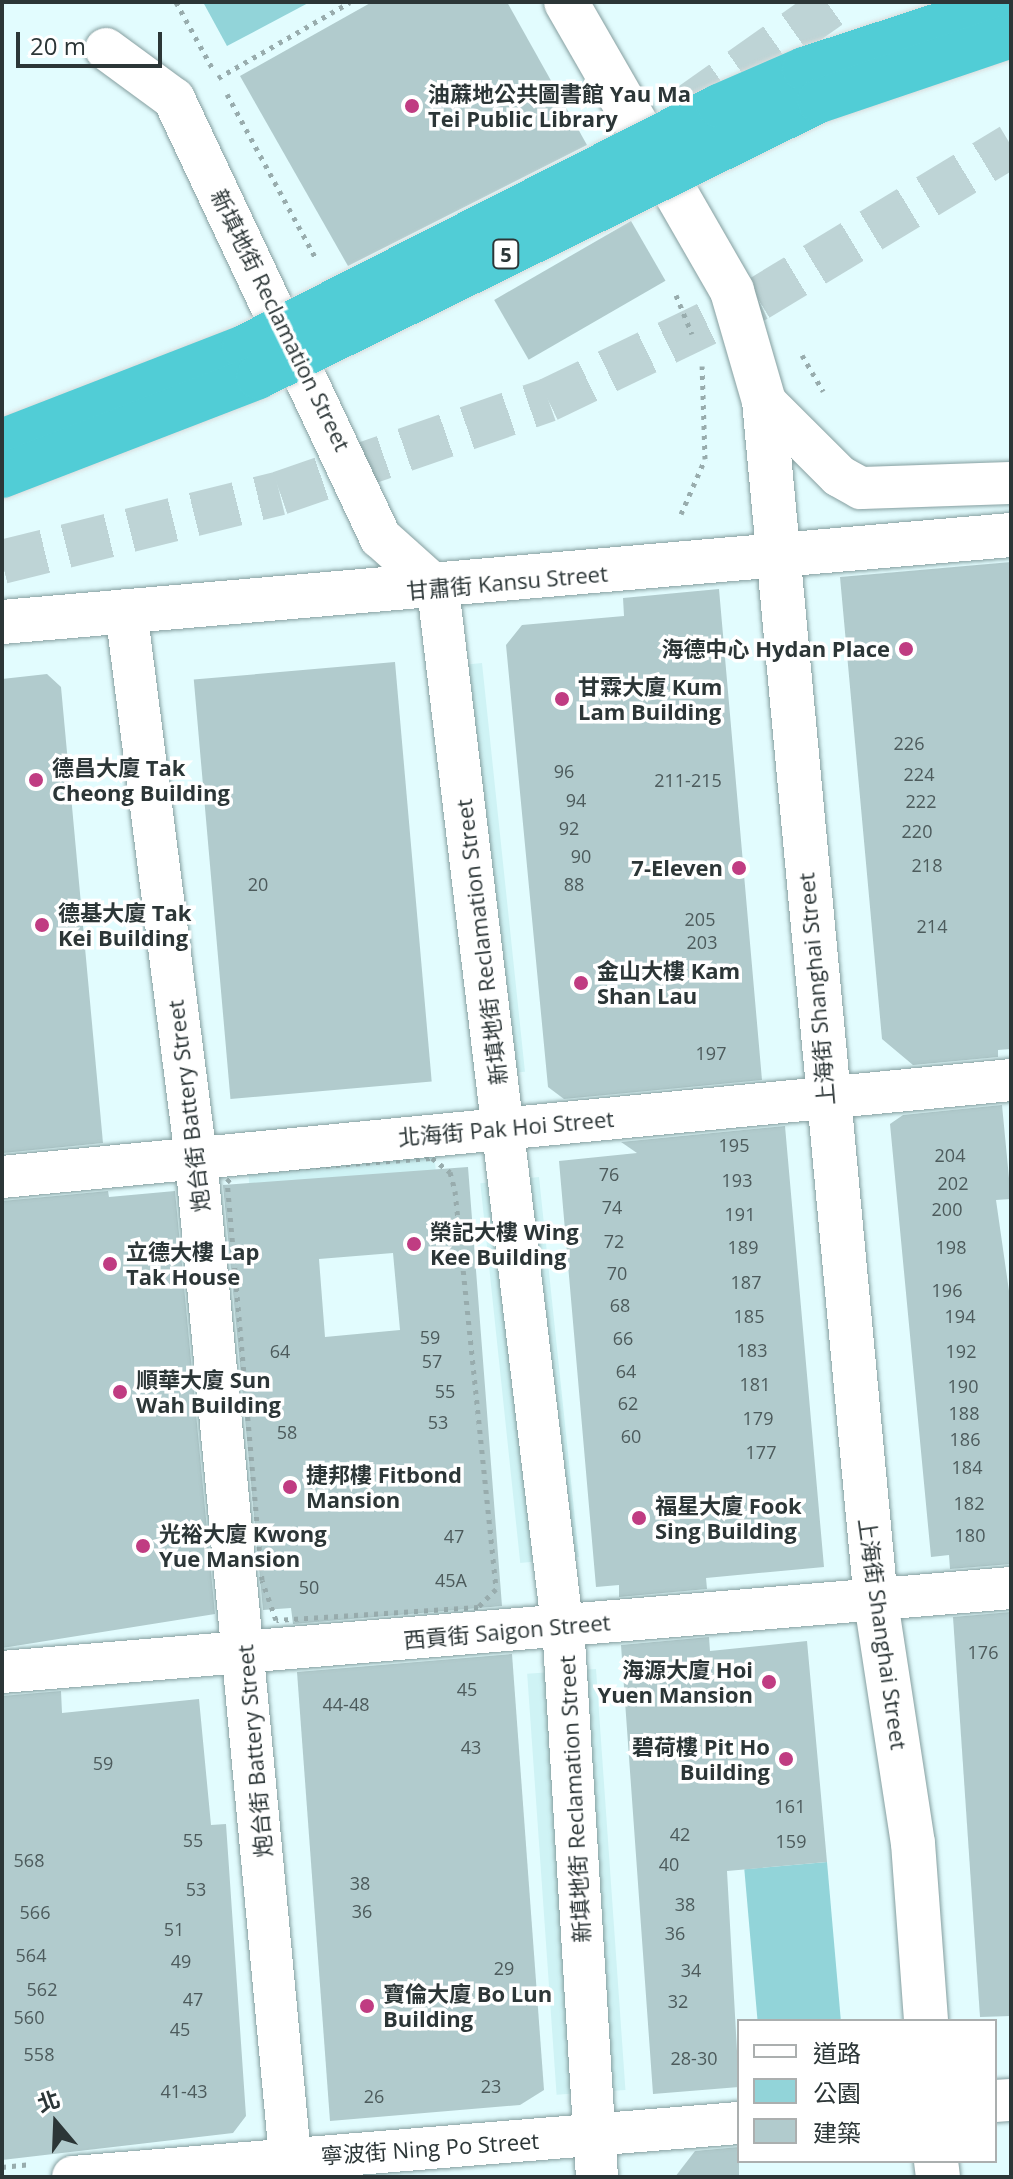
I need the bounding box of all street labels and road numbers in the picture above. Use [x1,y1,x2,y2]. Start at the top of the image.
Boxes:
street label: 新填地街 Reclamation Street [206,185,356,455]
road number: 5 [492,238,520,270]
street label: 甘肅街 Kansu Street [405,560,609,604]
street label: 新填地街 Reclamation Street [450,798,512,1086]
street label: 上海街 Shanghai Street [793,872,839,1106]
street label: 炮台街 Battery Street [162,999,214,1213]
street label: 北海街 Pak Hoi Street [397,1105,615,1151]
street label: 上海街 Shanghai Street [854,1517,912,1751]
street label: 西貢街 Saigon Street [403,1609,611,1653]
street label: 炮台街 Battery Street [232,1644,276,1858]
street label: 新填地街 Reclamation Street [553,1655,595,1943]
street label: 寧波街 Ning Po Street [320,2127,540,2169]

